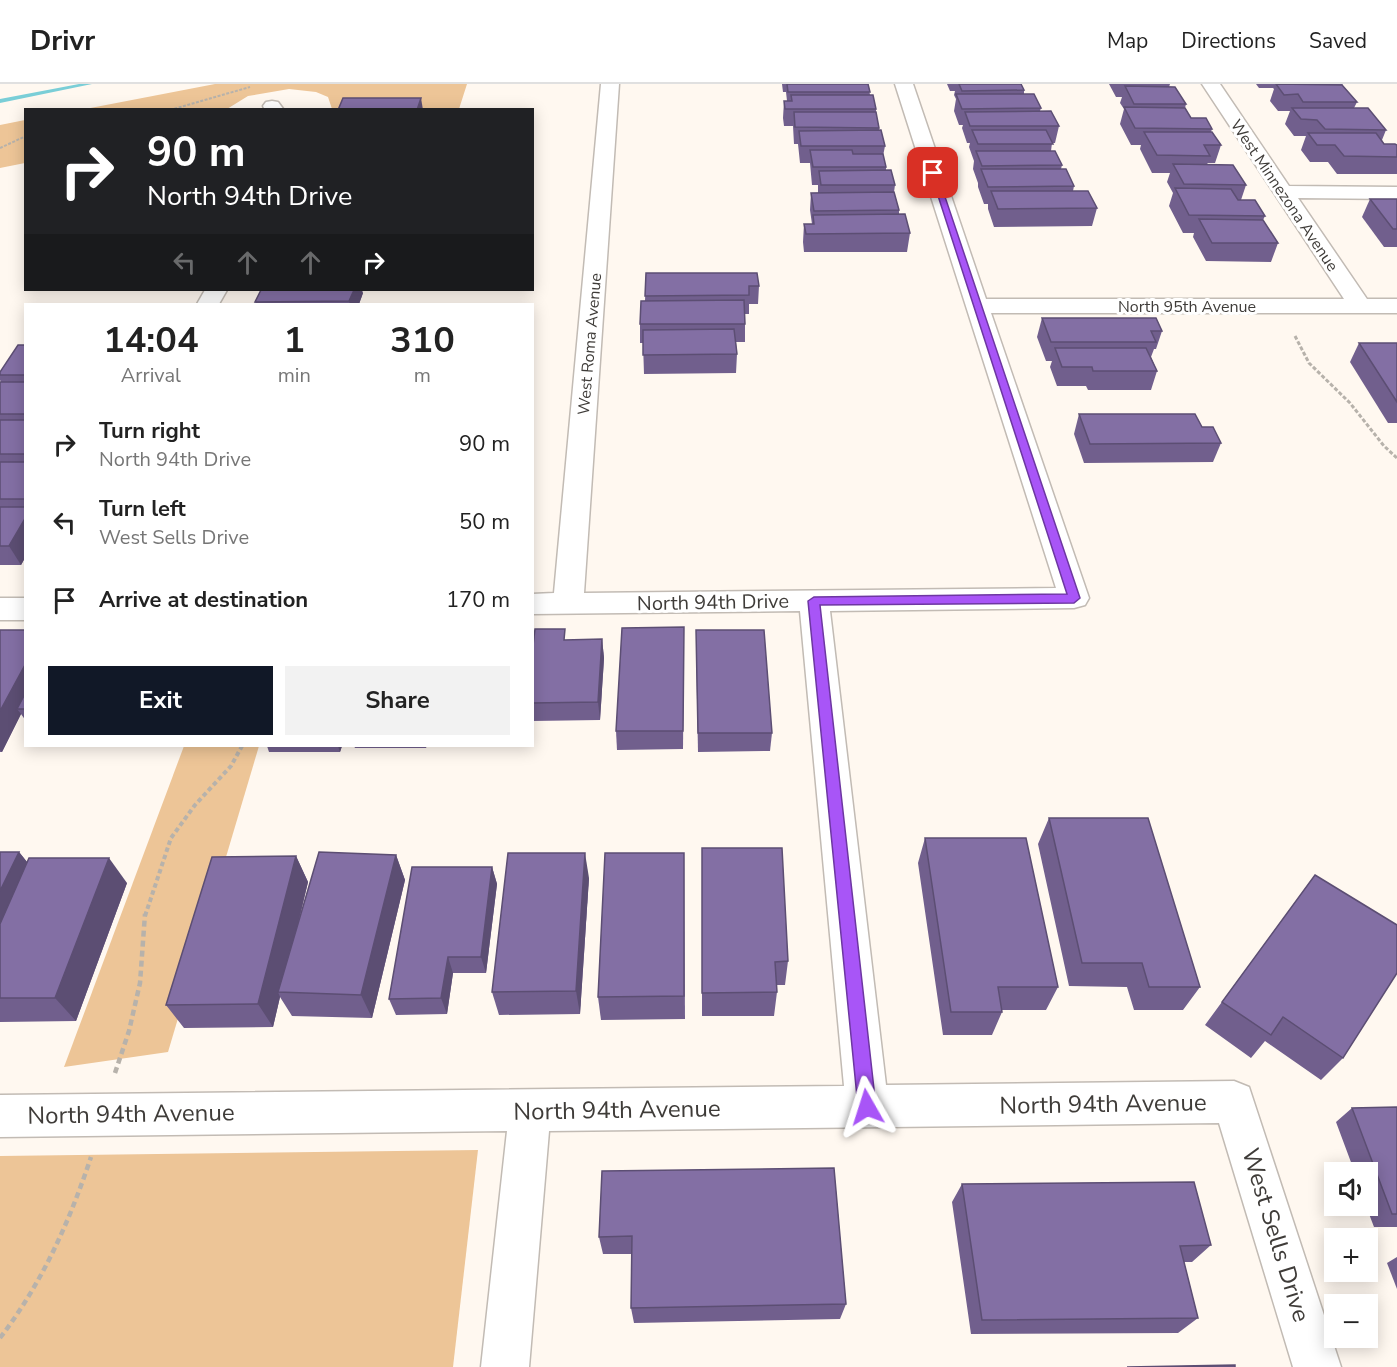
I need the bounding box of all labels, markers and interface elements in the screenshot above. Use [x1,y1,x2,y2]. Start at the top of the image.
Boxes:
text: Drivr [30,22,95,60]
text: Map [1107,27,1148,55]
text: Directions [1181,27,1276,55]
text: Saved [1309,27,1367,55]
street label: West Minnezona Avenue [1225,115,1343,276]
text: 90 m [147,124,246,181]
icon: right [48,132,126,210]
pin [907,147,958,198]
icon: arrive [916,156,949,189]
text: North 94th Drive [147,178,352,215]
icon: left [168,246,201,279]
icon: ahead [231,246,264,279]
icon: ahead [294,246,327,279]
icon: right [357,246,390,279]
street label: West Roma Avenue [573,272,607,416]
street label: North 95th Avenue [1118,296,1256,318]
text: 14:04 [103,316,199,365]
text: 1 [283,316,305,365]
text: 310 [390,316,455,365]
text: Arrival [121,362,181,389]
text: min [278,362,311,389]
text: m [414,362,431,389]
text: Turn right [99,416,200,446]
icon: right [48,428,81,461]
text: 90 m [459,429,510,459]
text: North 94th Drive [99,446,251,473]
text: Turn left [99,494,186,524]
icon: left [48,506,81,539]
text: 50 m [459,507,510,537]
text: West Sells Drive [99,524,249,551]
icon: arrive [48,584,81,617]
text: Arrive at destination [99,585,308,615]
text: 170 m [446,585,510,615]
street label: North 94th Drive [637,588,789,617]
button: Exit [48,666,273,735]
button: Share [285,666,510,735]
position arrow [835,1075,899,1139]
street label: North 94th Avenue [999,1086,1207,1122]
street label: North 94th Avenue [513,1092,721,1128]
street label: North 94th Avenue [27,1096,235,1132]
street label: West Sells Drive [1234,1144,1318,1326]
map controls [1324,1162,1378,1348]
button: sound [1324,1162,1378,1216]
button: + [1324,1228,1378,1282]
button: − [1324,1294,1378,1348]

